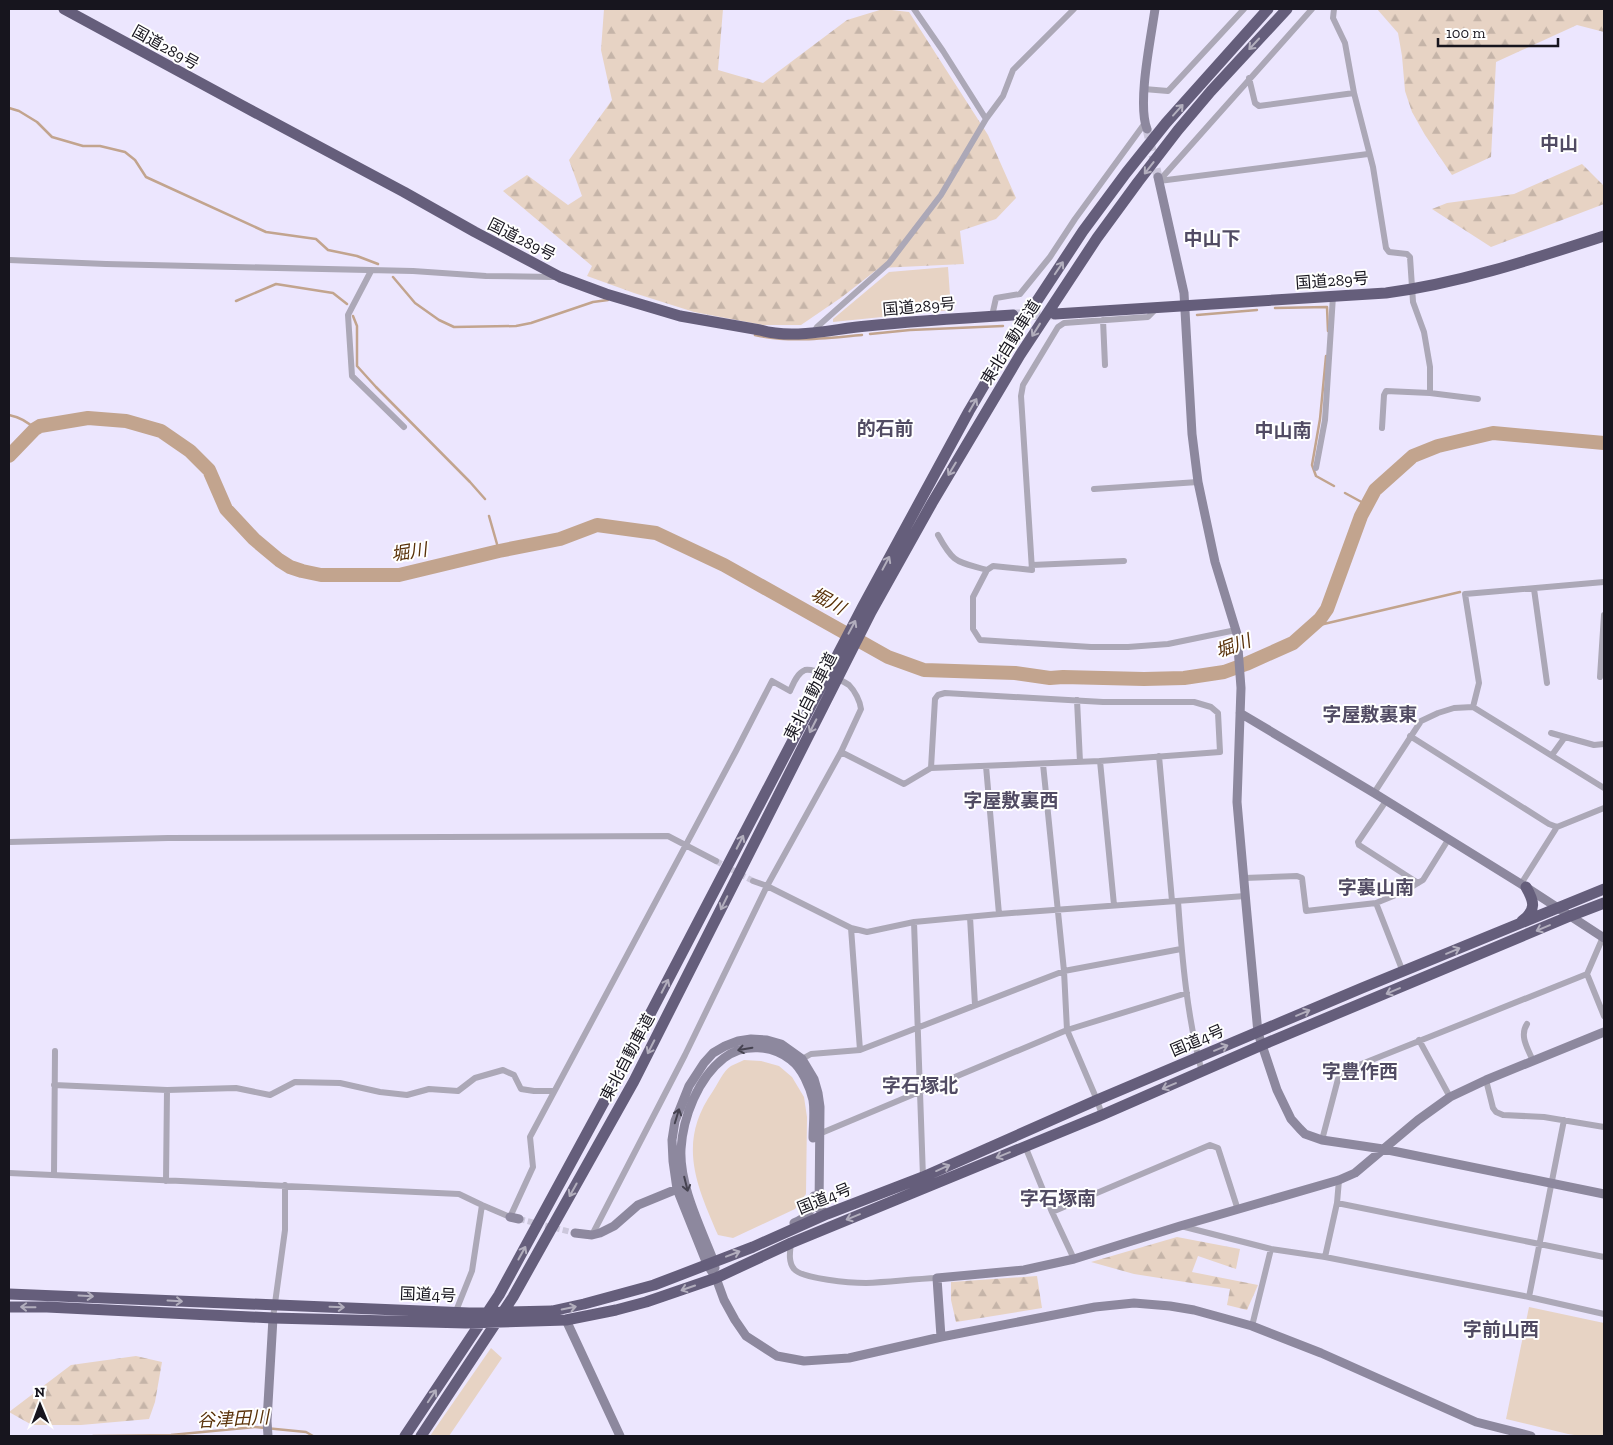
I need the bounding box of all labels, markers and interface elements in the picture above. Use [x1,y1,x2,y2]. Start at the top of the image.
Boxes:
scale bar [1438,15,1558,47]
street label: 国道289号 [129,21,202,74]
text: 100 m [1446,24,1485,42]
one-way arrow [1248,38,1260,51]
one-way arrow [1172,104,1183,117]
district label: 中山 [1540,132,1578,155]
one-way arrow [1143,161,1154,174]
street label: 国道289号 [485,214,559,265]
district label: 中山下 [1183,227,1241,250]
one-way arrow [1054,261,1064,275]
street label: 国道289号 [1295,268,1369,293]
street label: 国道289号 [882,294,956,319]
street label: 東北自動車道 [977,297,1044,388]
one-way arrow [1031,323,1041,337]
one-way arrow [968,399,978,413]
district label: 的石前 [856,417,914,440]
district label: 中山南 [1254,419,1312,442]
one-way arrow [947,462,957,477]
water label: 堀川 [390,538,430,566]
one-way arrow [881,556,891,571]
water label: 堀川 [807,583,851,620]
one-way arrow [847,619,857,634]
water label: 堀川 [1212,629,1256,662]
street label: 東北自動車道 [780,649,841,743]
district label: 字屋敷裏東 [1322,703,1418,726]
one-way arrow [808,718,817,733]
district label: 字屋敷裏西 [963,789,1059,812]
one-way arrow [736,835,745,850]
district label: 字裏山南 [1338,876,1414,899]
one-way arrow [719,895,729,910]
one-way arrow [1536,923,1551,933]
one-way arrow [1445,945,1460,955]
one-way arrow [661,979,670,994]
one-way arrow [1386,986,1401,996]
one-way arrow [1295,1008,1310,1018]
street label: 東北自動車道 [597,1010,658,1104]
street label: 国道4号 [1167,1021,1227,1060]
one-way arrow [646,1040,656,1055]
one-way arrow [1213,1043,1228,1052]
one-way arrow [738,1045,754,1055]
district label: 字豊作西 [1322,1060,1398,1083]
district label: 字石塚北 [882,1074,958,1097]
one-way arrow [1162,1082,1177,1092]
one-way arrow [672,1108,682,1124]
one-way arrow [996,1151,1011,1161]
one-way arrow [935,1162,950,1172]
one-way arrow [682,1176,691,1192]
street label: 国道4号 [794,1179,854,1218]
one-way arrow [567,1182,577,1196]
district label: 字石塚南 [1020,1187,1096,1210]
one-way arrow [846,1213,861,1223]
one-way arrow [517,1245,527,1260]
one-way arrow [725,1249,741,1258]
street label: 国道4号 [399,1284,457,1305]
one-way arrow [680,1284,696,1293]
one-way arrow [78,1292,94,1301]
one-way arrow [166,1296,182,1305]
one-way arrow [20,1302,36,1312]
one-way arrow [560,1302,576,1312]
one-way arrow [329,1303,345,1312]
district label: 字前山西 [1463,1318,1539,1341]
north arrow [15,1380,65,1430]
text: N [34,1384,46,1401]
one-way arrow [427,1389,437,1403]
water label: 谷津田川 [196,1406,272,1432]

